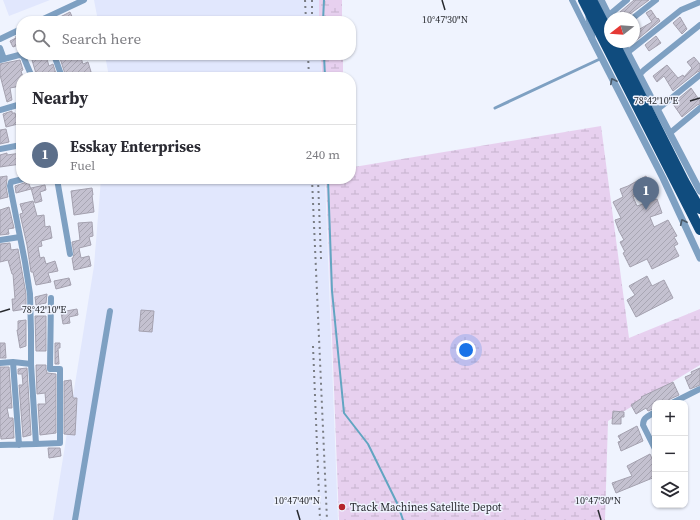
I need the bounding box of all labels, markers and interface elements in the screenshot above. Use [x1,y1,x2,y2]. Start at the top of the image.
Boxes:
north arrow [604,12,640,48]
text: 10°47'30"N [422,13,468,26]
search box [16,16,356,60]
icon: search [30,27,52,49]
text: Search here [62,28,141,49]
one-way arrow [611,77,618,85]
text: Nearby [32,86,88,110]
text: 78°42'10"E [634,94,678,107]
text: Esskay Enterprises [70,136,201,157]
text: 1 [41,146,49,163]
text: 240 m [306,146,340,163]
text: Fuel [70,157,95,174]
pin: 1 [633,177,659,210]
one-way arrow [680,219,688,227]
text: 78°42'10"E [22,303,66,316]
your location [456,340,476,360]
map controls [652,400,688,508]
button: + [652,400,688,436]
button: − [652,436,688,472]
button: layers [652,472,688,508]
text: 10°47'40"N [274,494,320,507]
text: 10°47'30"N [575,494,621,507]
place label: Track Machines Satellite Depot [350,500,502,515]
marker: Track Machines Satellite Depot [337,502,347,512]

